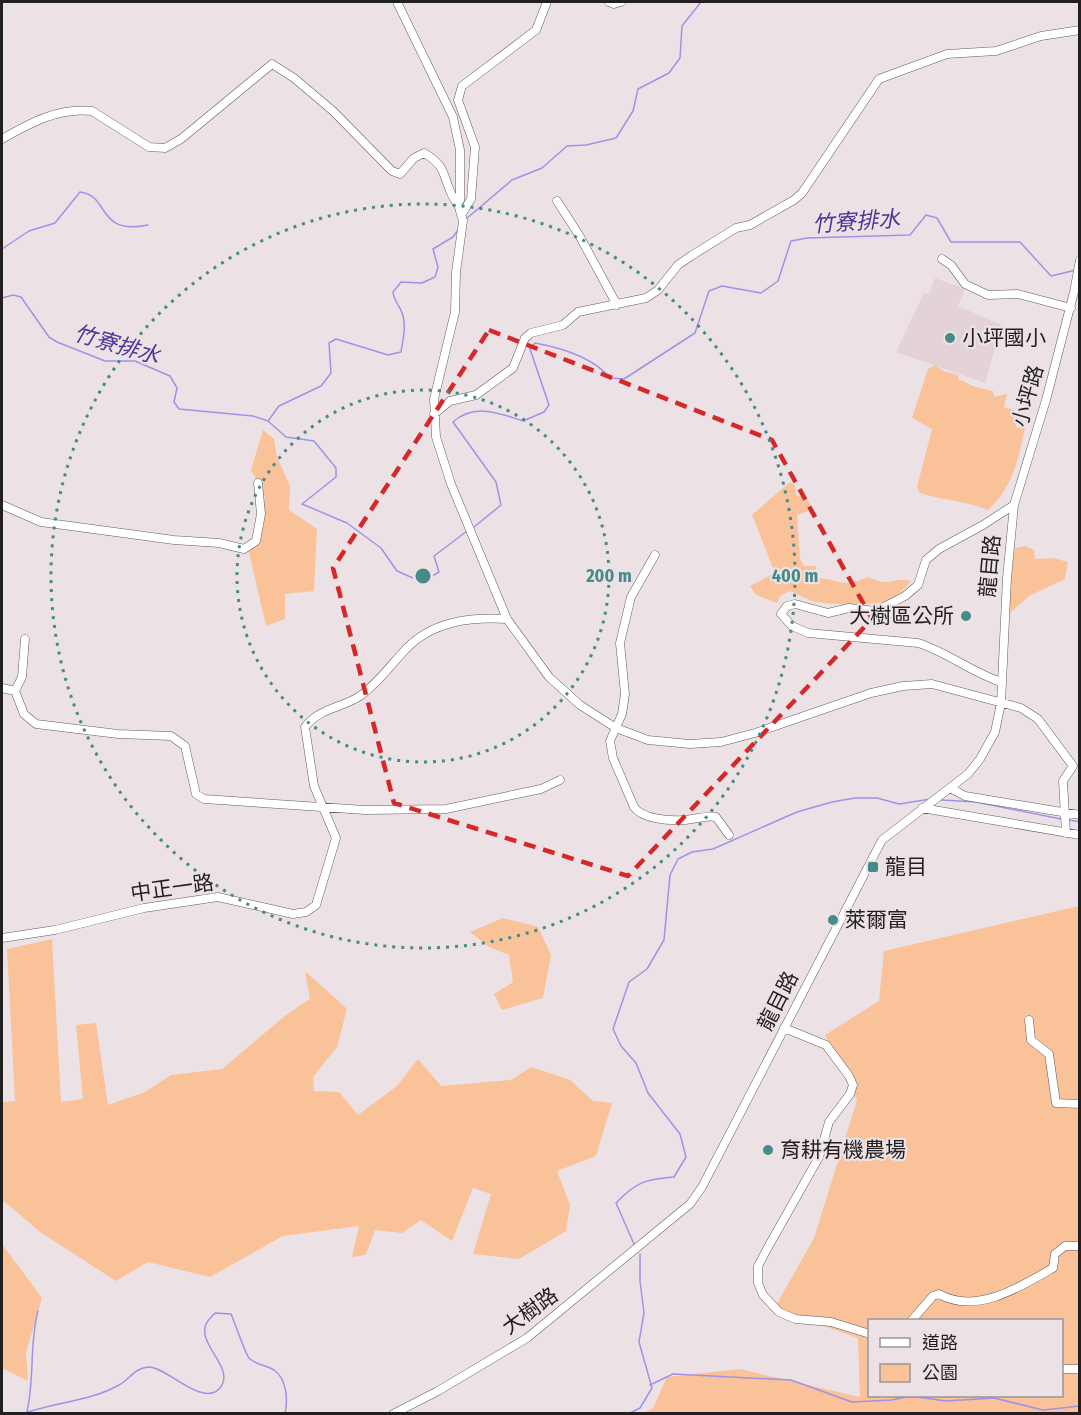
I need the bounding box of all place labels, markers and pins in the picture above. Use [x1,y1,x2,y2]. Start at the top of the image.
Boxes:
place label: 小坪國小 [962,325,1046,351]
marker: 小坪國小 [943,331,957,345]
centre of rings [413,566,433,586]
place label: 大樹區公所 [849,603,954,629]
marker: 大樹區公所 [959,609,973,623]
place label: 龍目 [885,854,927,880]
marker: 龍目 [866,860,880,874]
place label: 萊爾富 [845,907,908,933]
marker: 萊爾富 [826,913,840,927]
place label: 育耕有機農場 [780,1137,906,1163]
marker: 育耕有機農場 [761,1143,775,1157]

